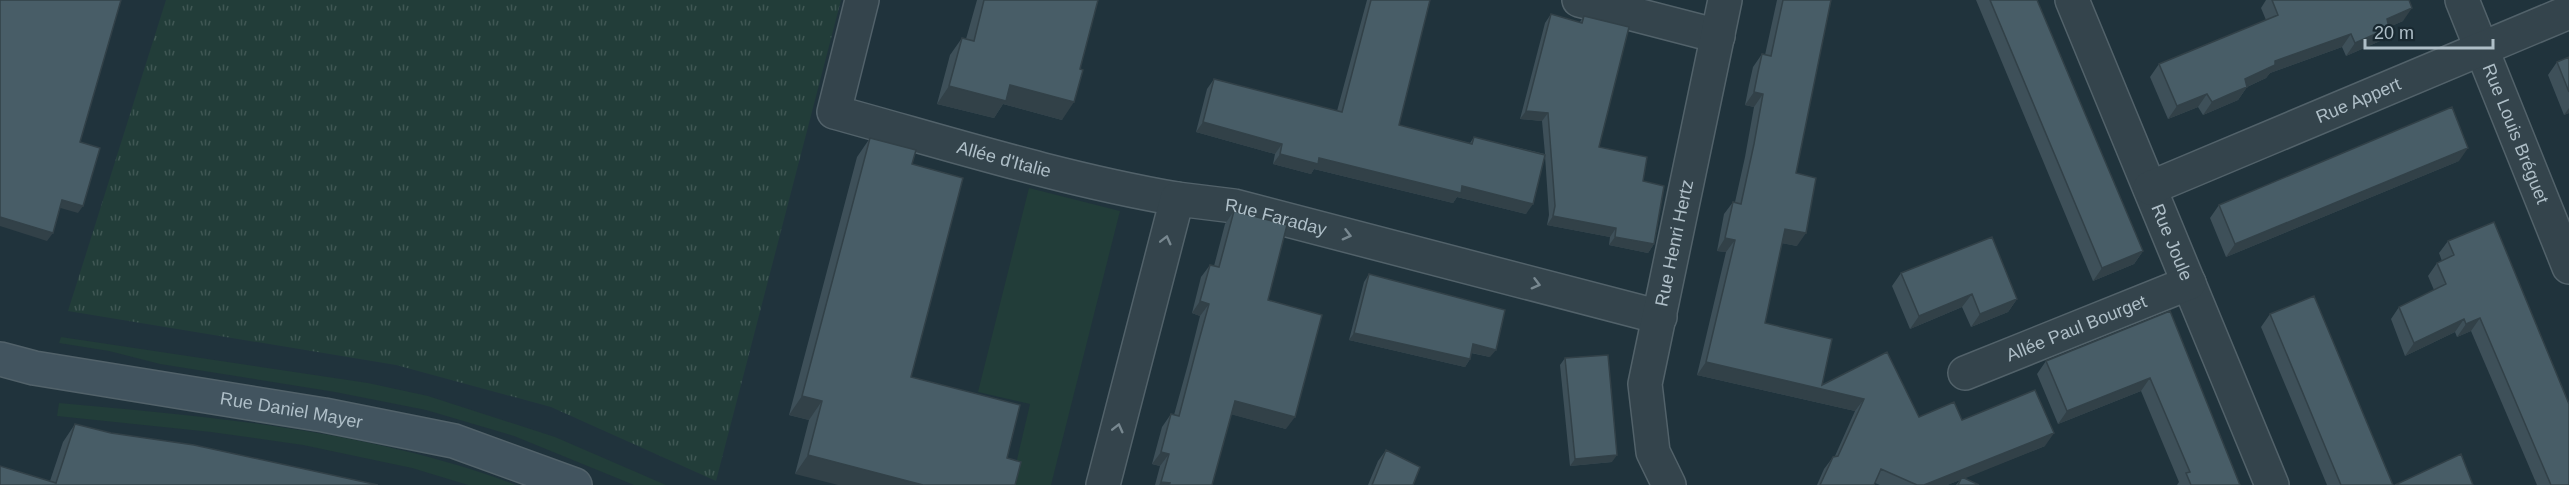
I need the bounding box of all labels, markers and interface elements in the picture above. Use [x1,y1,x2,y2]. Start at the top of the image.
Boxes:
scale bar [2365,12,2492,50]
text: 20 m [2374,23,2414,43]
street label: Rue Louis Bréguet [2479,61,2553,207]
street label: Rue Appert [2313,74,2404,127]
street label: Allée d'Italie [955,137,1053,181]
street label: Rue Henri Hertz [1651,178,1697,308]
street label: Rue Faraday [1224,195,1329,240]
street label: Rue Joule [2147,201,2197,284]
one-way arrow [1342,228,1352,241]
one-way arrow [1159,235,1172,245]
one-way arrow [1531,277,1541,290]
street label: Allée Paul Bourget [2003,291,2149,365]
street label: Rue Daniel Mayer [219,388,364,432]
one-way arrow [1110,424,1123,434]

